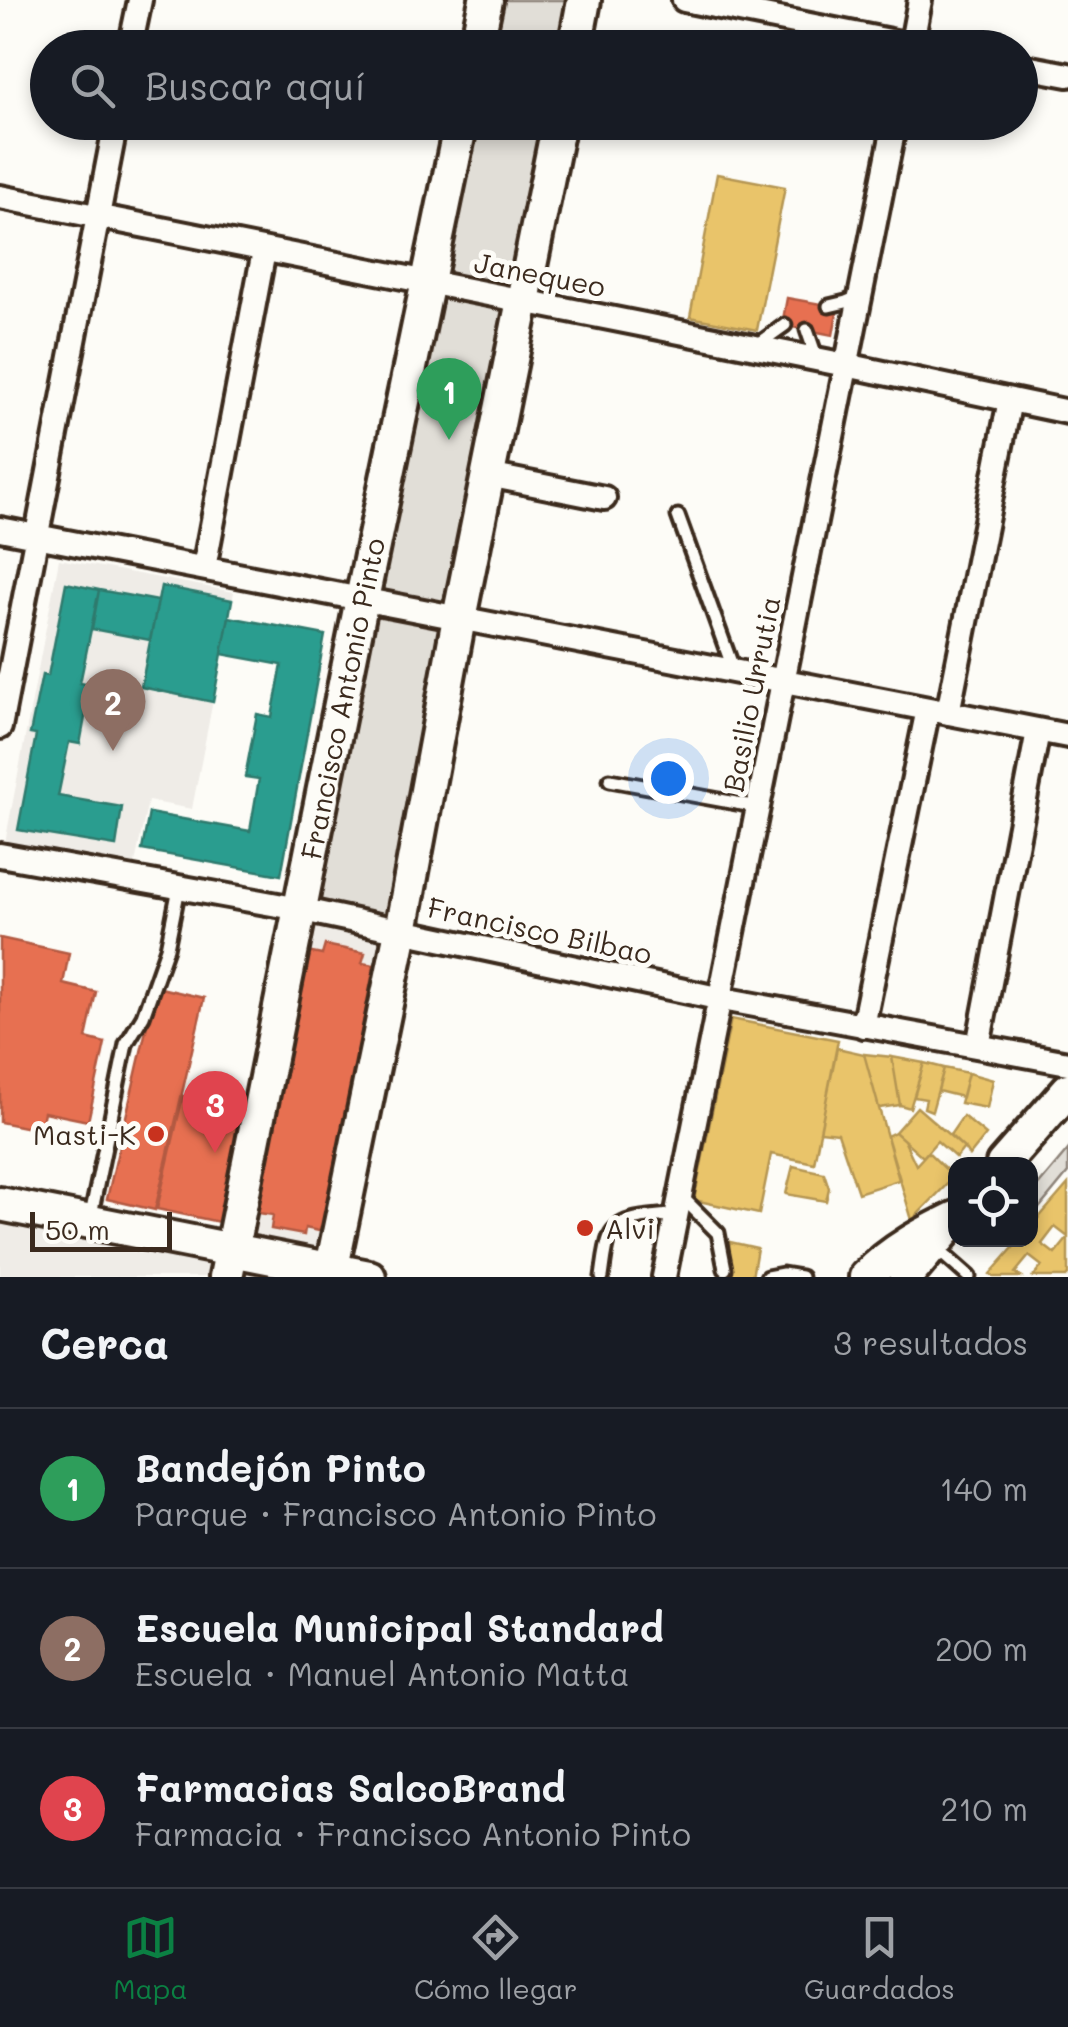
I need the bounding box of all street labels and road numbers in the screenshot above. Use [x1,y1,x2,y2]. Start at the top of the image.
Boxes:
street label: Janequeo [471,244,609,304]
street label: Francisco Antonio Pinto [292,535,392,862]
street label: Basilio Urrutia [714,593,788,795]
street label: Francisco Bilbao [425,889,655,971]

